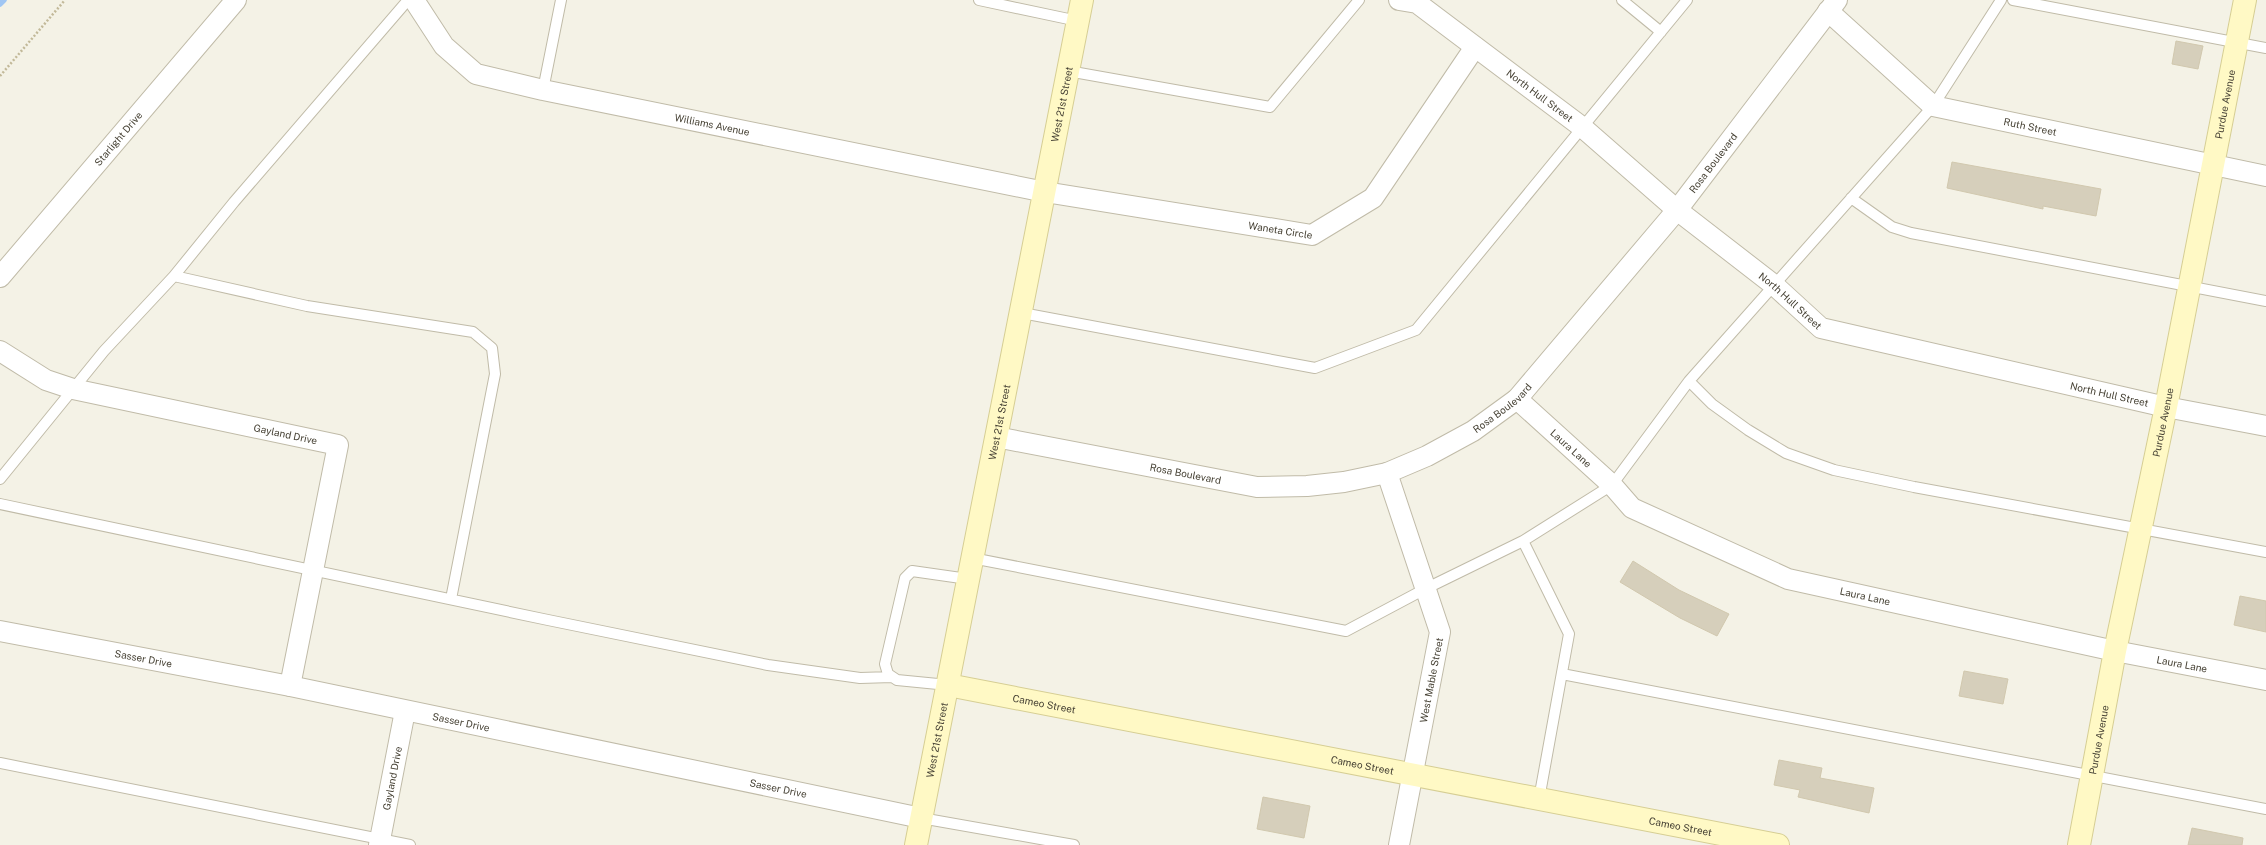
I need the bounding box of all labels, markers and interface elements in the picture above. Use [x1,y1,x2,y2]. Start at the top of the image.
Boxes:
street label: West 21st Street [1048,65,1075,143]
street label: North Hull Street [1504,66,1576,124]
street label: Purdue Avenue [2212,68,2237,140]
street label: Starlight Drive [92,109,145,168]
street label: Williams Avenue [674,111,751,138]
street label: Ruth Street [2003,115,2058,138]
street label: Rosa Boulevard [1686,131,1740,195]
street label: Waneta Circle [1247,219,1314,241]
street label: North Hull Street [1756,270,1824,332]
street label: North Hull Street [2069,379,2150,409]
street label: Rosa Boulevard [1470,381,1534,435]
street label: West 21st Street [986,383,1012,461]
street label: Purdue Avenue [2150,386,2176,458]
street label: Gayland Drive [253,421,319,447]
street label: Laura Lane [1548,426,1594,470]
street label: Rosa Boulevard [1149,461,1222,486]
street label: Laura Lane [1839,585,1892,607]
street label: West Mable Street [1417,636,1445,724]
street label: Sasser Drive [114,647,174,670]
street label: Laura Lane [2156,653,2209,675]
street label: Cameo Street [1012,692,1077,716]
street label: West 21st Street [923,701,950,779]
street label: Purdue Avenue [2086,704,2111,775]
street label: Sasser Drive [431,710,491,734]
street label: Gayland Drive [380,745,404,811]
street label: Cameo Street [1330,753,1395,777]
street label: Sasser Drive [749,776,808,800]
street label: Cameo Street [1648,814,1713,838]

